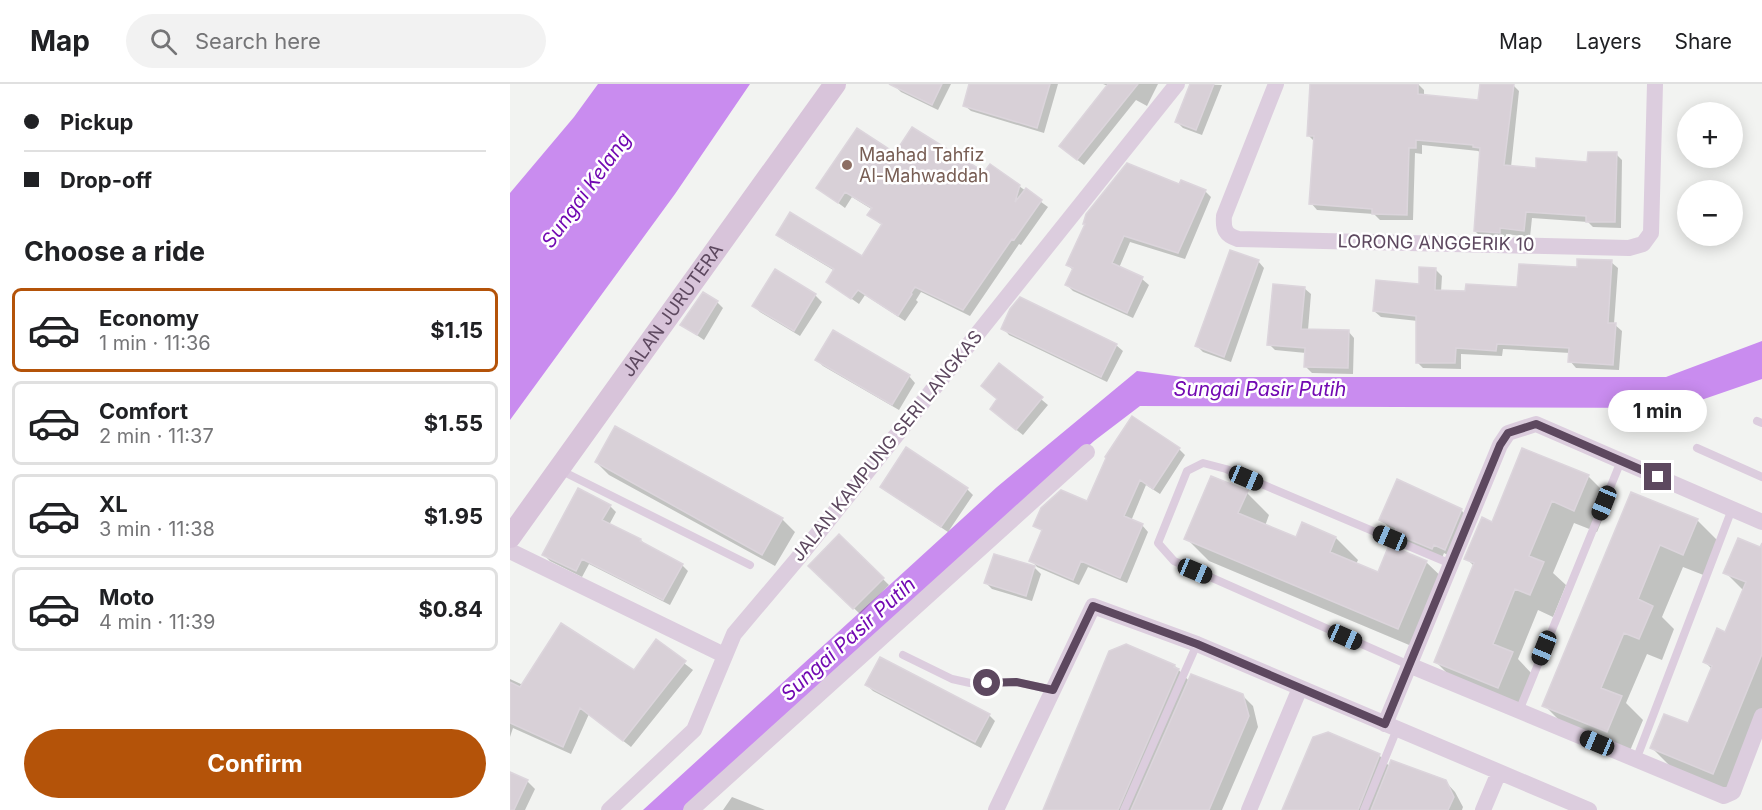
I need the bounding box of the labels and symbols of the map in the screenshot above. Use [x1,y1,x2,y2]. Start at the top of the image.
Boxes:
water label: Sungai Kelang [536,128,636,252]
place label: Maahad Tahfiz Al-Mahwaddah [859,144,989,186]
marker: Maahad Tahfiz Al-Mahwaddah [840,158,854,172]
street label: LORONG ANGGERIK 10 [1337,230,1535,255]
street label: JALAN JURUTERA [617,239,727,381]
street label: JALAN KAMPUNG SERI LANGKAS [787,326,986,565]
water label: Sungai Pasir Putih [1174,377,1346,401]
callout: 1 min [1608,390,1708,432]
car [1226,463,1266,493]
route end [1644,463,1671,490]
car [1589,483,1619,523]
car [1370,523,1410,553]
car [1175,556,1215,586]
water label: Sungai Pasir Putih [776,572,920,706]
car [1325,621,1365,653]
car [1529,628,1559,668]
route start [973,669,1000,696]
car [1577,728,1617,758]

